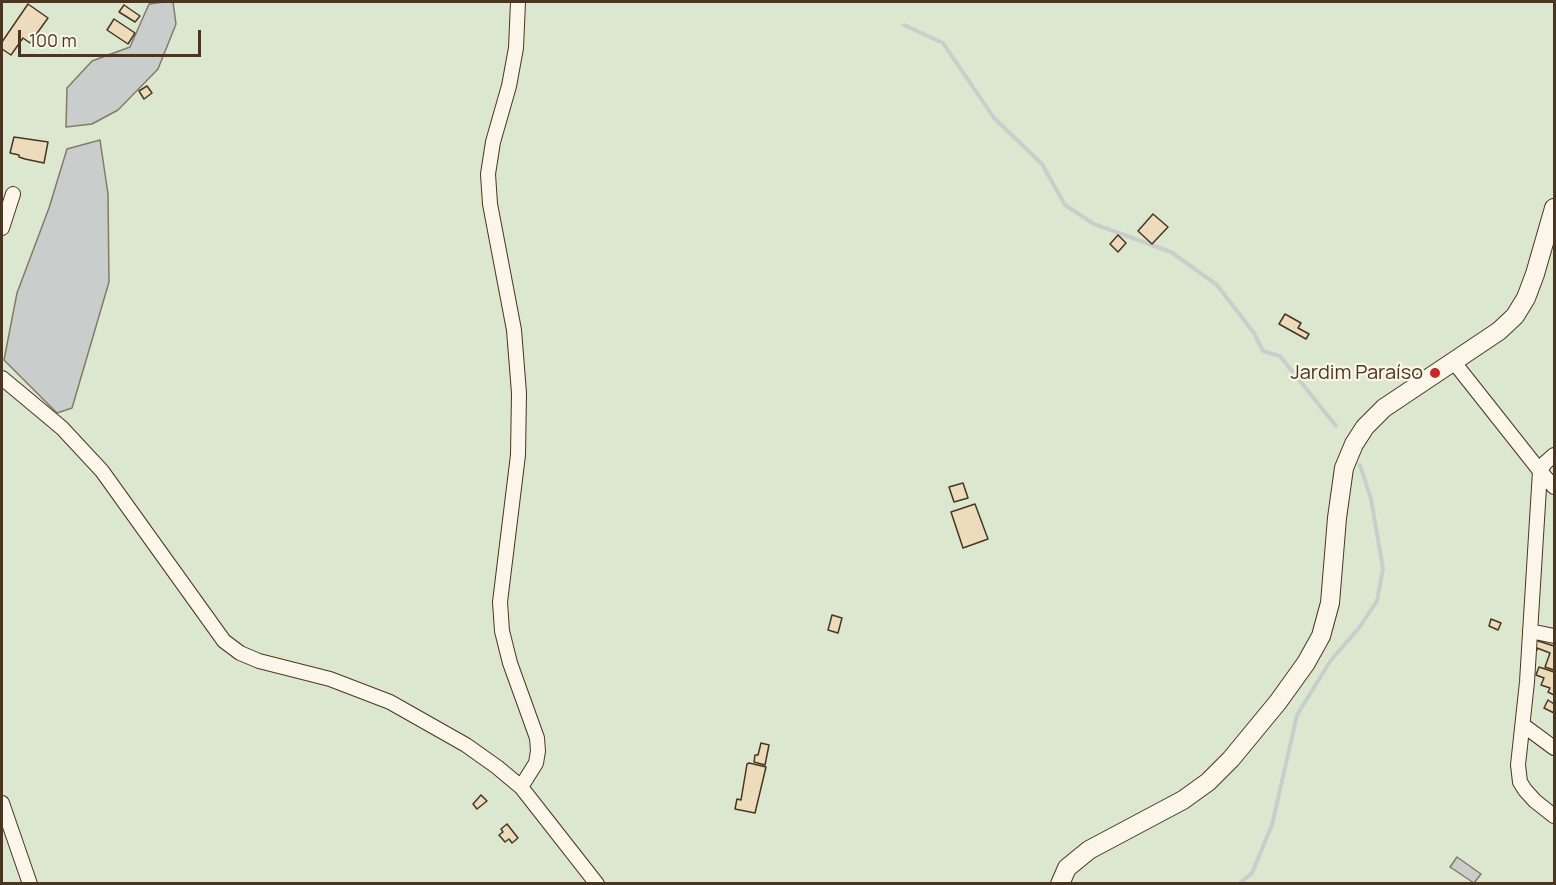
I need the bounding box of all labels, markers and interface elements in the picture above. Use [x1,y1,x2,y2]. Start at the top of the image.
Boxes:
scale bar [21,18,204,56]
text: 100 m [29,28,77,52]
place label: Jardim Paraíso [1290,361,1423,385]
marker: Jardim Paraíso [1428,366,1442,380]

